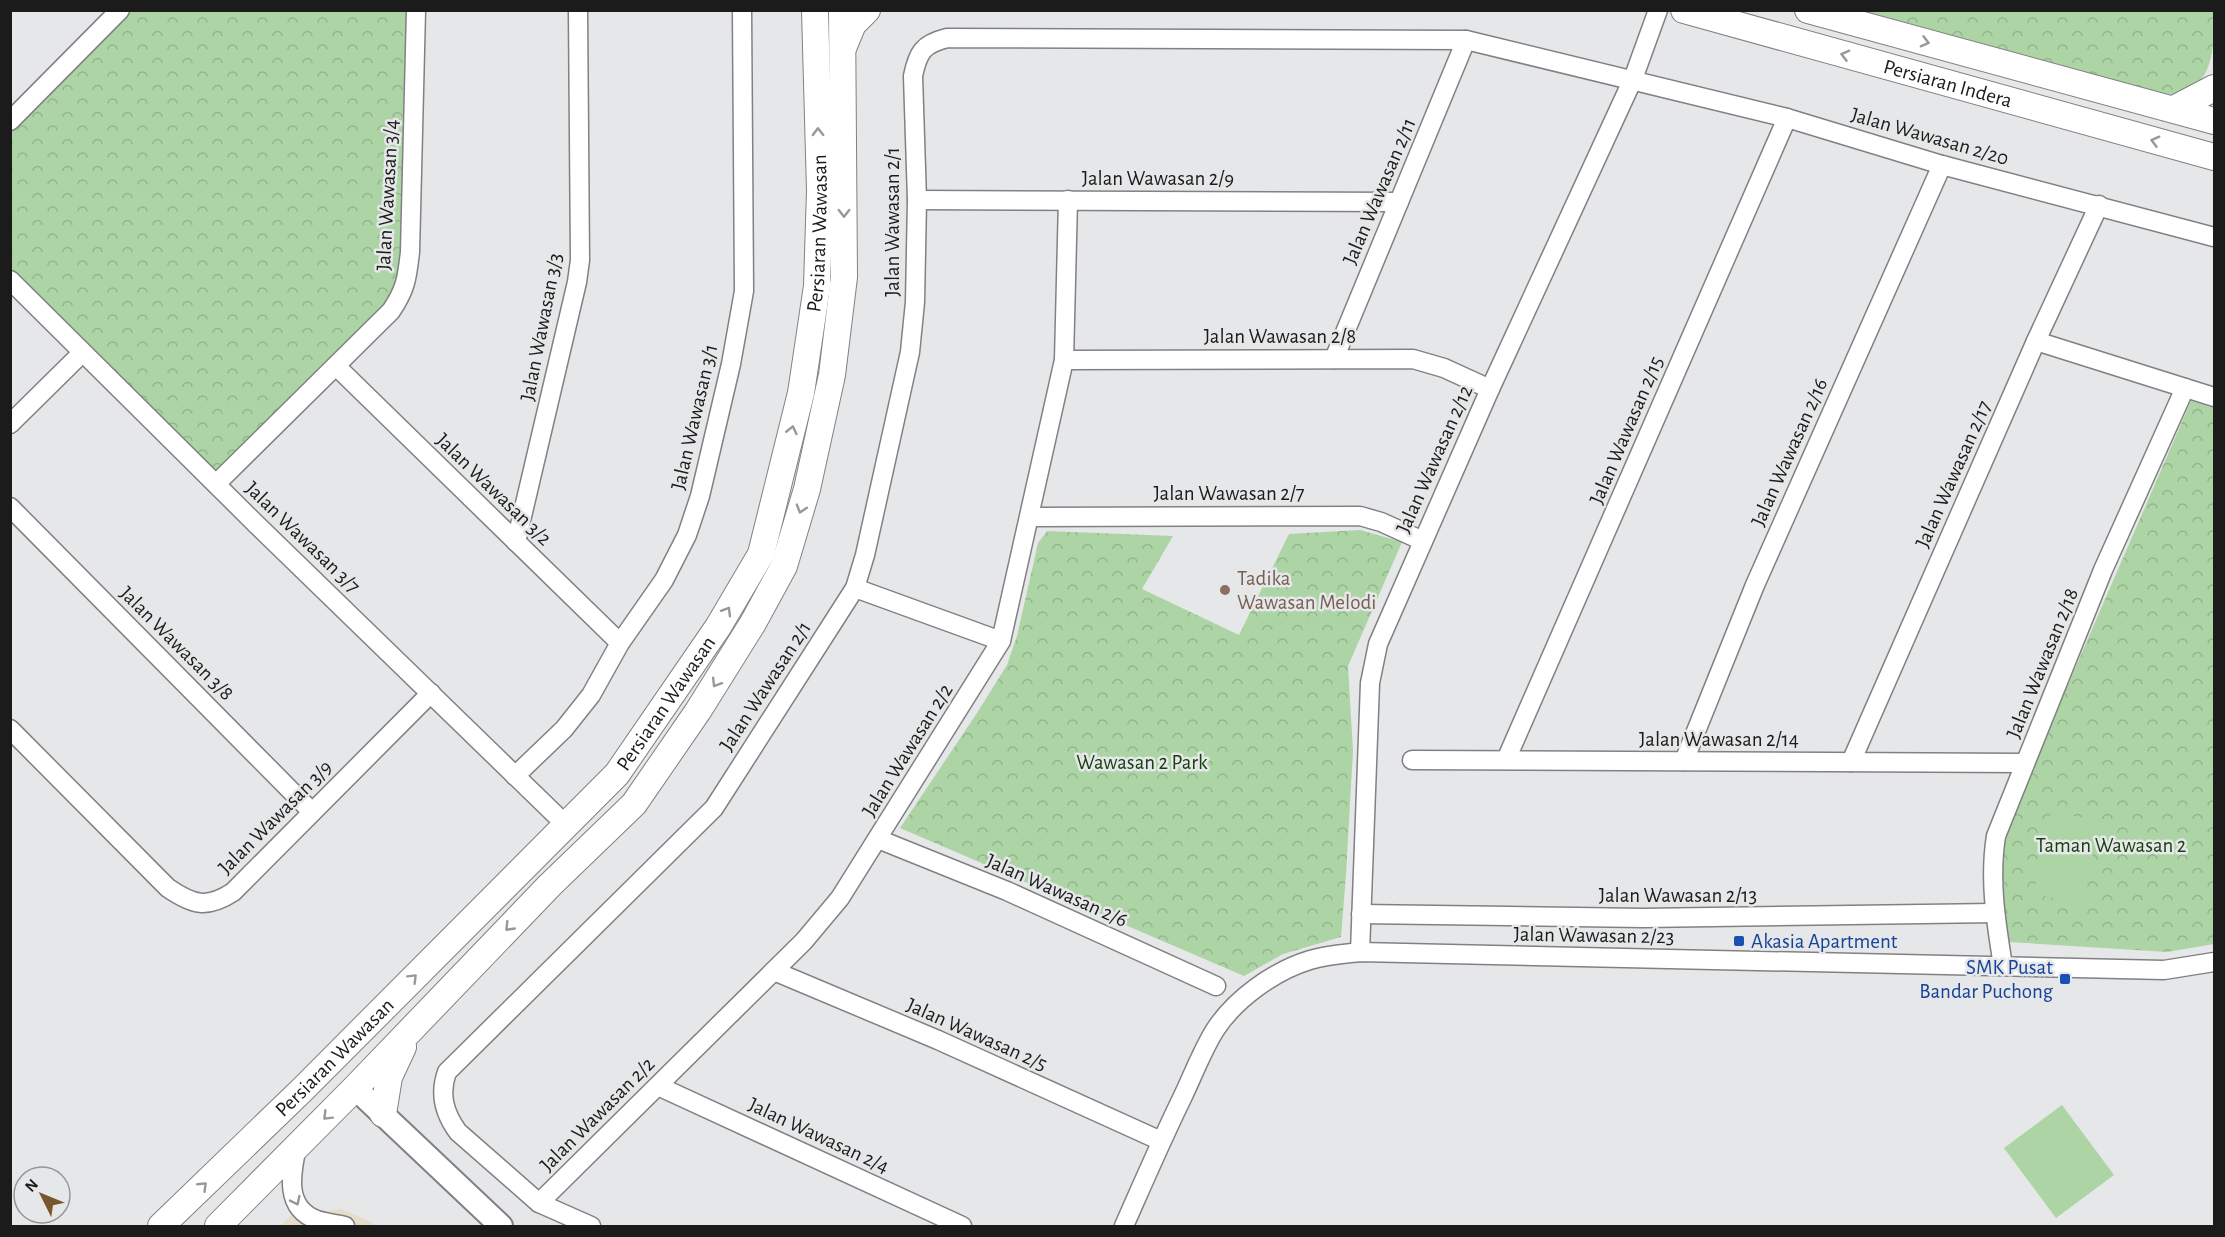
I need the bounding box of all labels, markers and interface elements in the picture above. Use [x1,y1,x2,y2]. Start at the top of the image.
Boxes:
one-way arrow [1920,35,1930,48]
one-way arrow [1840,50,1851,62]
street label: Persiaran Indera [1881,56,2015,112]
street label: Jalan Wawasan 2/20 [1849,104,2011,169]
street label: Jalan Wawasan 2/11 [1339,115,1420,268]
street label: Jalan Wawasan 3/4 [373,119,402,271]
one-way arrow [812,127,824,136]
one-way arrow [2150,135,2160,148]
street label: Jalan Wawasan 2/1 [882,147,903,297]
street label: Persiaran Wawasan [803,154,831,314]
street label: Jalan Wawasan 2/9 [1082,168,1234,189]
one-way arrow [838,209,850,218]
street label: Jalan Wawasan 3/3 [517,251,566,403]
street label: Jalan Wawasan 2/8 [1204,326,1356,347]
street label: Jalan Wawasan 3/1 [668,342,721,492]
street label: Jalan Wawasan 2/15 [1586,353,1667,507]
street label: Jalan Wawasan 2/16 [1747,375,1832,529]
street label: Jalan Wawasan 2/12 [1392,382,1476,536]
street label: Jalan Wawasan 2/17 [1912,397,1995,551]
one-way arrow [785,425,798,435]
street label: Jalan Wawasan 3/2 [432,429,555,549]
street label: Jalan Wawasan 3/7 [241,478,364,597]
street label: Jalan Wawasan 2/7 [1153,483,1305,504]
one-way arrow [796,503,808,514]
place label: Tadika Wawasan Melodi [1237,568,1376,613]
street label: Jalan Wawasan 3/8 [116,582,238,704]
marker: Tadika Wawasan Melodi [1218,583,1232,597]
street label: Jalan Wawasan 2/18 [2003,585,2082,741]
one-way arrow [720,607,732,618]
street label: Jalan Wawasan 2/1 [716,618,815,755]
street label: Persiaran Wawasan [613,632,719,775]
one-way arrow [711,677,723,687]
street label: Jalan Wawasan 2/2 [858,680,957,820]
street label: Jalan Wawasan 2/14 [1639,729,1799,750]
park label: Wawasan 2 Park [1076,752,1208,773]
street label: Jalan Wawasan 3/9 [214,756,336,878]
park label: Taman Wawasan 2 [2036,835,2186,856]
street label: Jalan Wawasan 2/6 [983,850,1131,931]
street label: Jalan Wawasan 2/13 [1599,885,1757,906]
one-way arrow [506,920,517,931]
street label: Jalan Wawasan 2/23 [1513,924,1675,947]
place label: Akasia Apartment [1751,931,1898,952]
marker: Akasia Apartment [1732,934,1746,948]
place label: SMK Pusat Bandar Puchong [1919,957,2054,1002]
marker: SMK Pusat Bandar Puchong [2058,972,2072,986]
one-way arrow [406,974,416,985]
street label: Persiaran Wawasan [271,994,398,1121]
street label: Jalan Wawasan 2/5 [903,994,1050,1075]
street label: Jalan Wawasan 2/2 [536,1053,659,1176]
street label: Jalan Wawasan 2/4 [745,1094,892,1177]
one-way arrow [323,1109,333,1120]
north arrow [12,1165,72,1225]
text: N [22,1176,41,1195]
one-way arrow [196,1182,207,1193]
one-way arrow [288,1195,300,1206]

